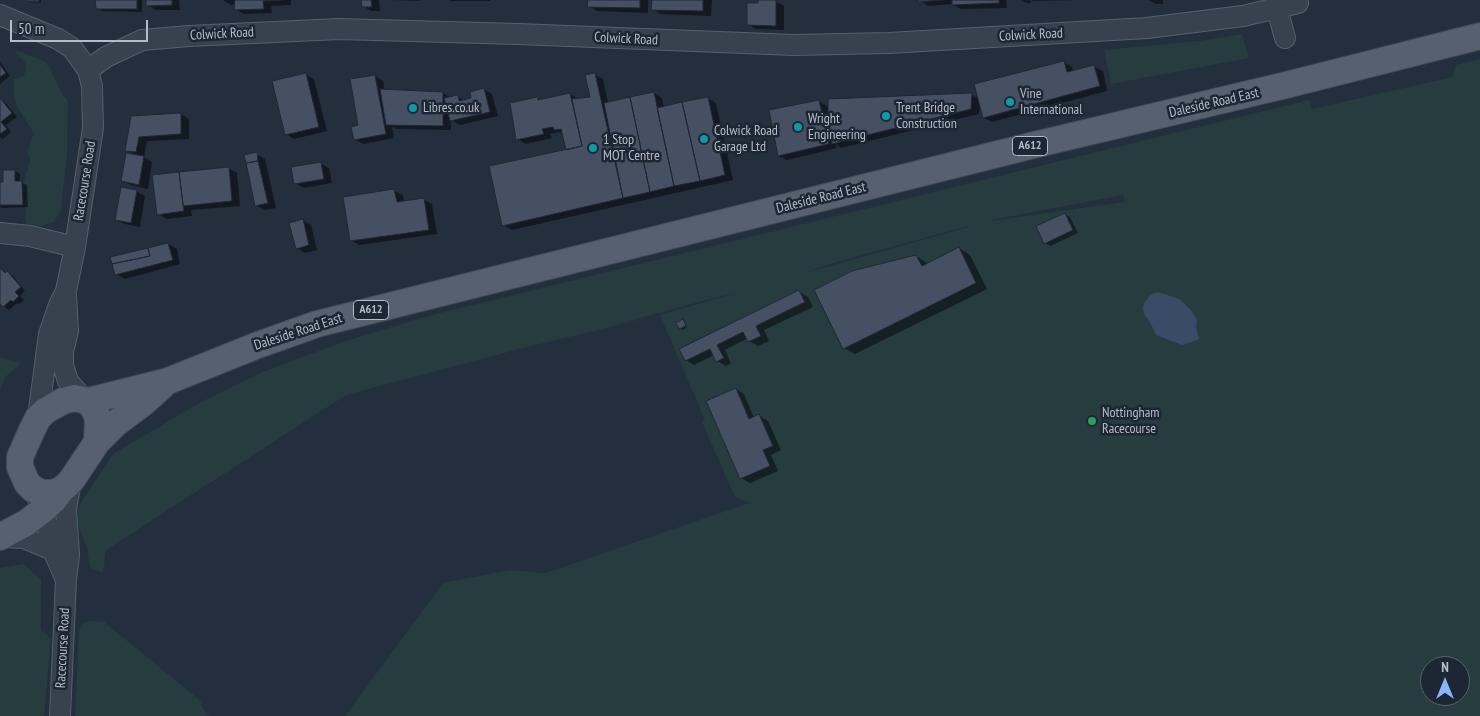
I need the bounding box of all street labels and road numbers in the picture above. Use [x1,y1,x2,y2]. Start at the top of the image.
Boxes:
street label: Colwick Road [190,24,254,44]
street label: Colwick Road [999,25,1063,45]
street label: Colwick Road [594,29,658,49]
street label: Daleside Road East [1167,85,1261,121]
road number: A612 [1012,136,1048,156]
street label: Racecourse Road [70,140,100,222]
street label: Daleside Road East [775,179,867,217]
road number: A612 [354,300,388,320]
street label: Daleside Road East [252,310,344,354]
street label: Racecourse Road [52,607,74,689]

